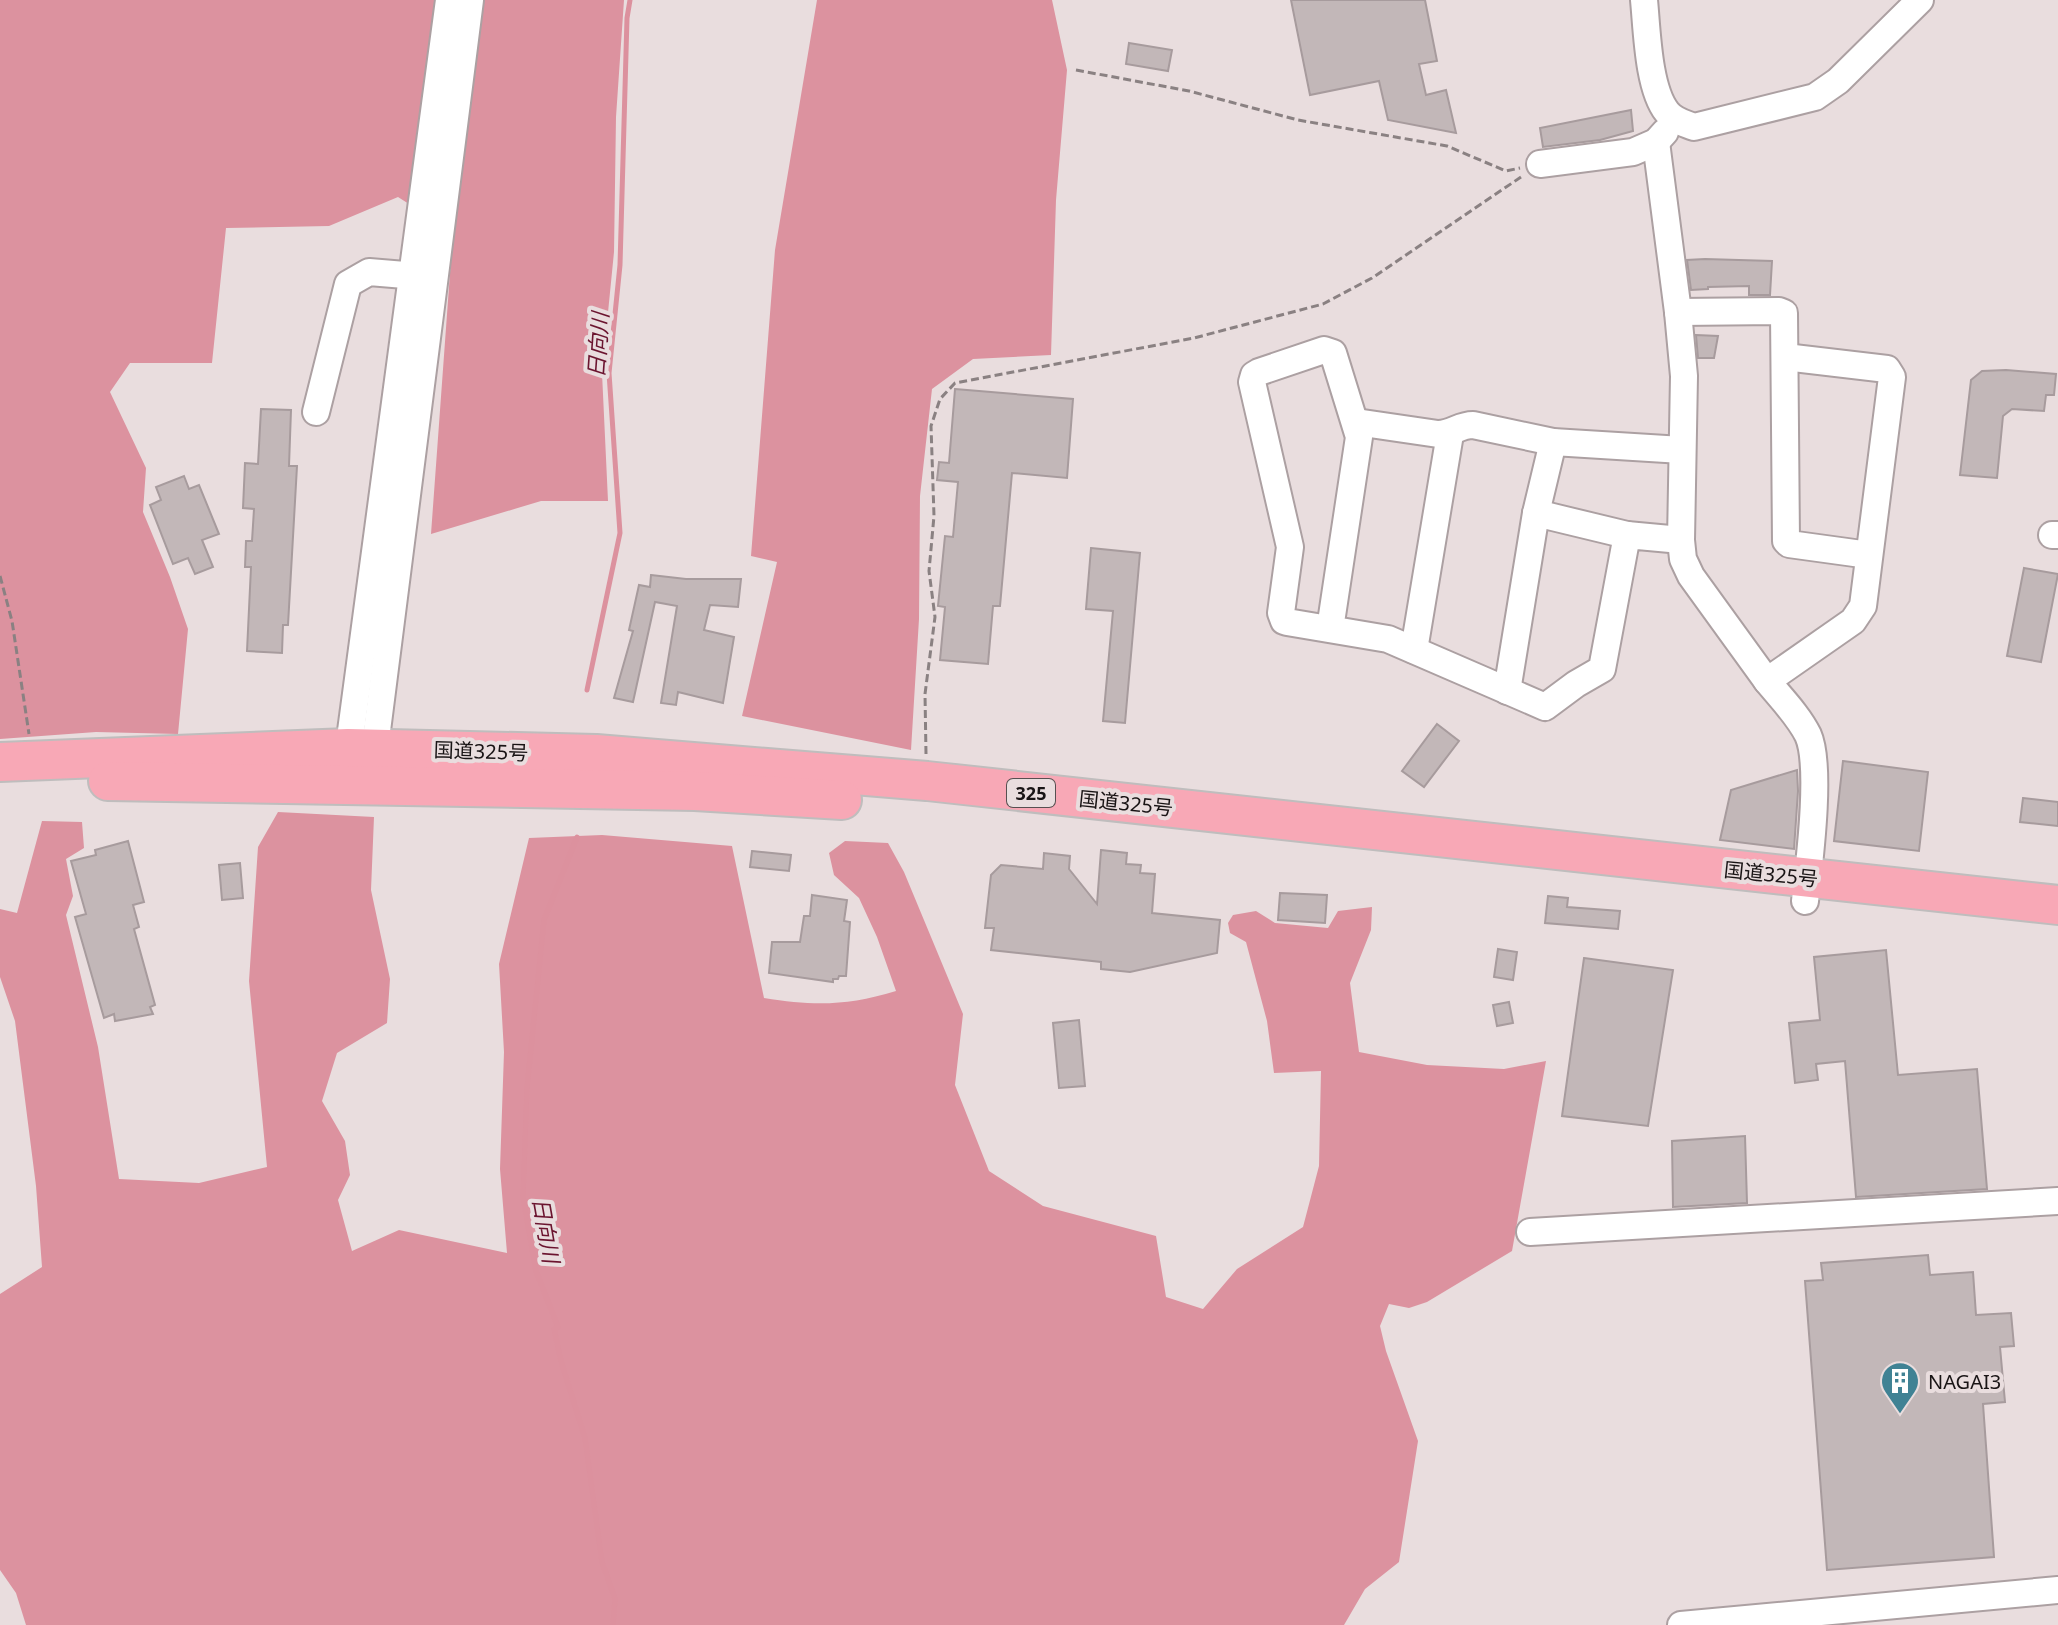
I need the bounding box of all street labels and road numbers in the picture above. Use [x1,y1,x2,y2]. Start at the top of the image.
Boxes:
street label: 国道325号 [433,736,529,766]
road number: 325 [1007,779,1055,807]
street label: 国道325号 [1078,785,1174,821]
street label: 国道325号 [1723,856,1819,892]

